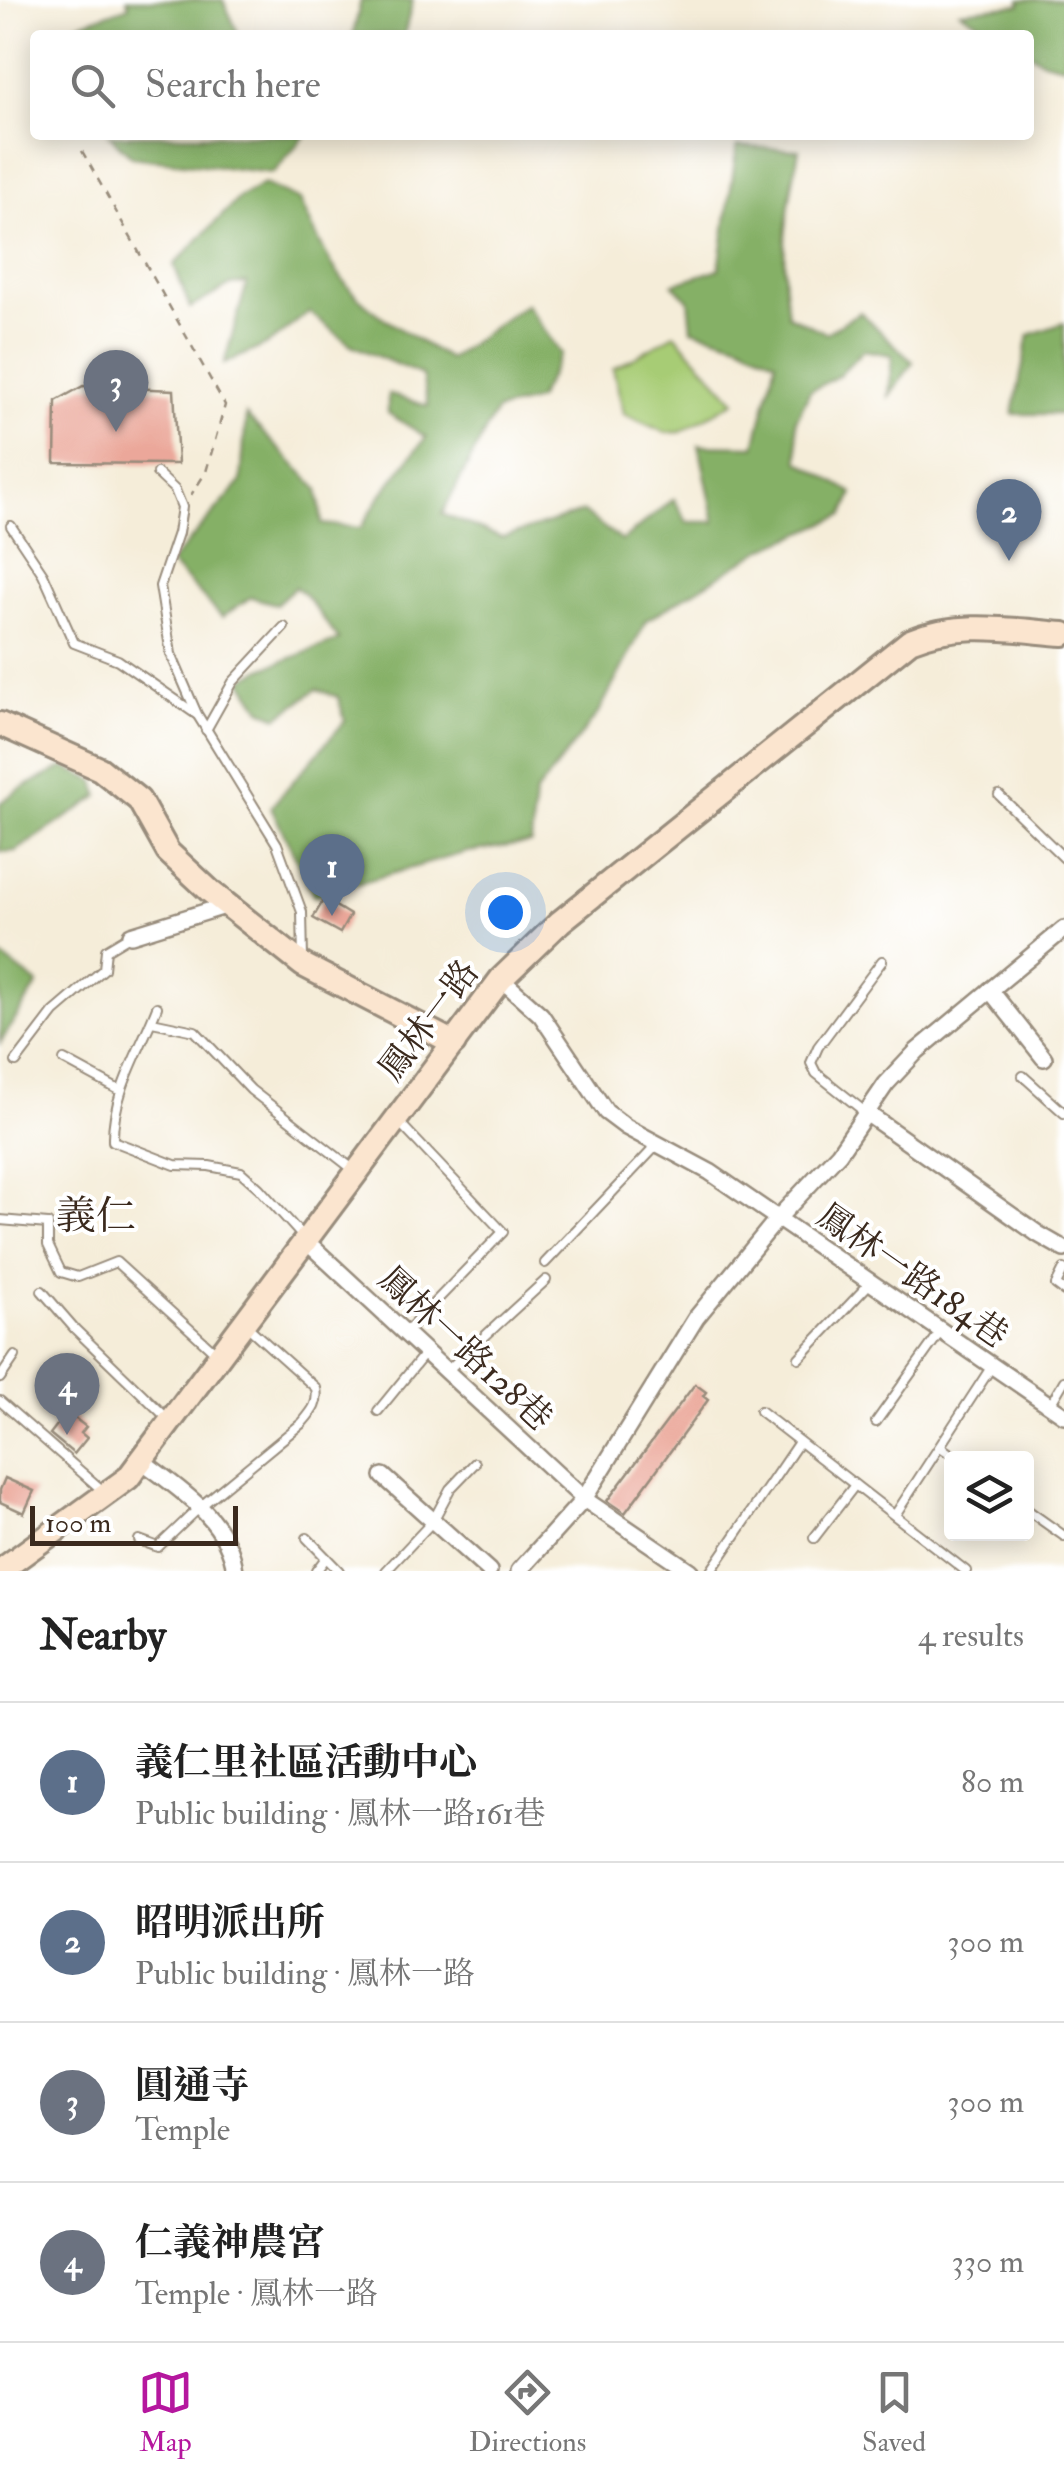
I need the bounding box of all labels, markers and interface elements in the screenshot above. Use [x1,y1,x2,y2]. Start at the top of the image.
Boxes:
search box [30,30,1034,140]
icon: search [65,58,120,113]
text: Search here [145,61,321,109]
pin: 3 [84,350,148,432]
pin: 2 [976,478,1042,561]
pin: 1 [300,834,364,916]
your location [480,887,531,938]
street label: 鳳林一路 [369,951,489,1090]
district label: 義仁 [56,1191,136,1242]
street label: 鳳林一路184巷 [809,1194,1016,1358]
street label: 鳳林一路128巷 [369,1257,561,1440]
pin: 4 [34,1352,100,1435]
map controls [944,1451,1034,1541]
button: layers [944,1451,1034,1541]
scale bar [30,1501,238,1546]
text: 100 m [45,1506,111,1541]
text: Nearby [40,1610,166,1662]
text: 4 results [918,1616,1024,1656]
text: 義仁里社區活動中心 [135,1739,477,1787]
text: 1 [67,1762,78,1802]
text: 80 m [961,1762,1024,1802]
text: Public building · 鳳林一路161巷 [135,1794,546,1834]
text: 昭明派出所 [135,1899,325,1947]
text: 2 [64,1922,81,1962]
text: 300 m [947,1922,1024,1962]
text: Public building · 鳳林一路 [135,1954,475,1994]
text: 圓通寺 [135,2062,249,2110]
text: 3 [66,2082,79,2122]
text: 300 m [947,2082,1024,2122]
text: Temple [135,2110,230,2150]
text: 仁義神農宮 [135,2219,325,2267]
text: 4 [64,2242,81,2282]
text: 330 m [951,2242,1024,2282]
text: Temple · 鳳林一路 [135,2274,378,2314]
tab: Map [138,2365,193,2460]
tab: Directions [469,2365,586,2460]
tab: Saved [862,2365,926,2460]

